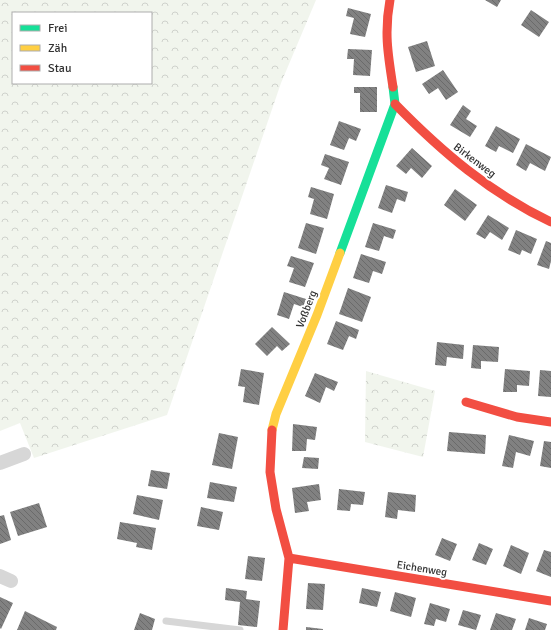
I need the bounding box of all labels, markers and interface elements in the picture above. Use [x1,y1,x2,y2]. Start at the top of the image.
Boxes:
legend [12,12,152,84]
text: Frei [48,21,67,36]
text: Zäh [48,41,67,56]
text: Stau [48,61,72,76]
street label: Birkenweg [451,140,499,181]
street label: Voßberg [293,288,320,330]
street label: Eichenweg [396,558,448,579]

